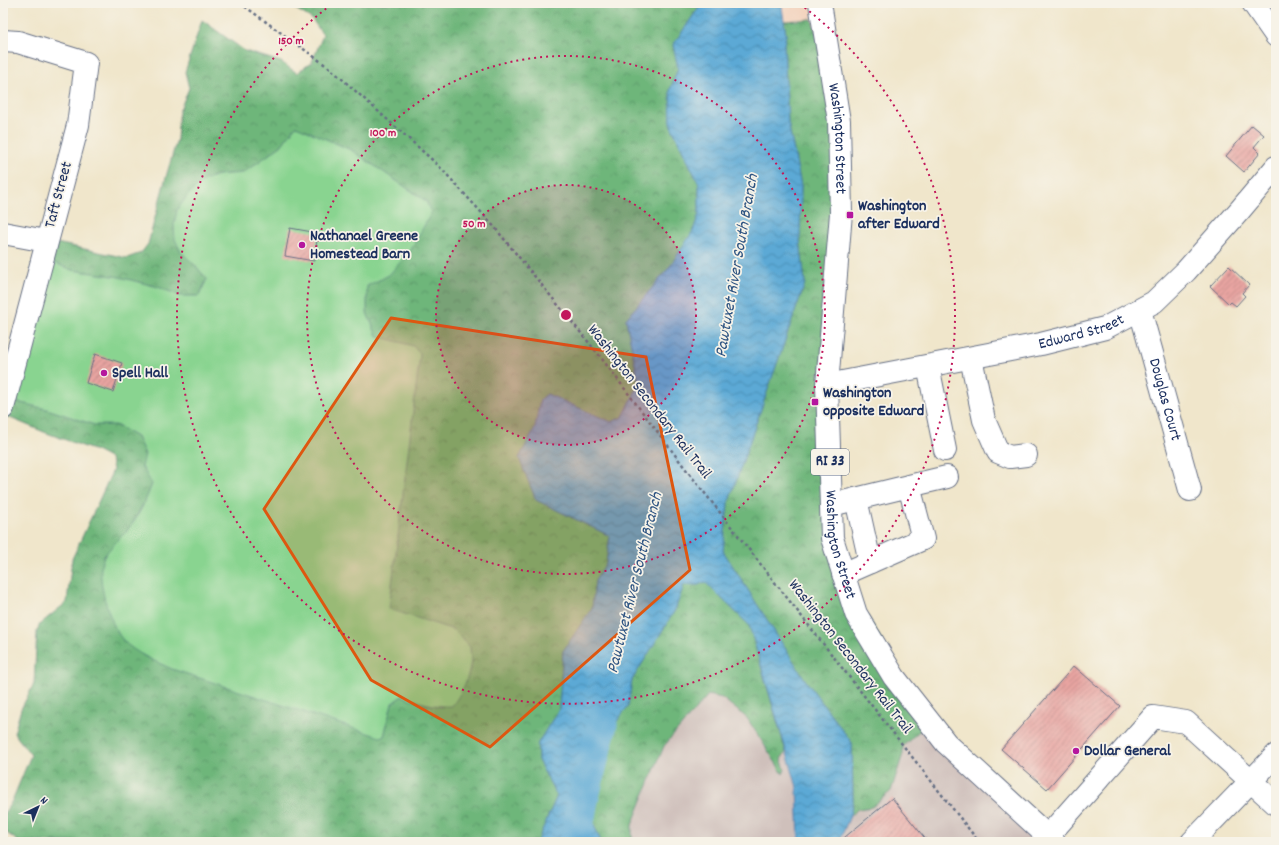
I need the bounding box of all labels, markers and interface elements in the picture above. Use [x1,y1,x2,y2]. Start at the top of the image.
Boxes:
text: 150 m [278,33,304,50]
street label: Washington Street [822,82,852,194]
text: 100 m [370,125,396,142]
street label: Taft Street [39,159,79,231]
water label: Pawtuxet River South Branch [710,171,766,359]
place label: Washington after Edward [858,195,940,236]
marker: Washington after Edward [845,210,855,220]
text: 50 m [462,216,486,233]
place label: Nathanael Greene Homestead Barn [310,225,418,266]
marker: Nathanael Greene Homestead Barn [297,240,307,250]
centre of rings [559,308,573,322]
street label: Edward Street [1036,308,1129,356]
street label: Washington Secondary Rail Trail [581,320,717,484]
street label: Douglas Court [1142,356,1187,444]
place label: Spell Hall [112,362,168,385]
marker: Spell Hall [99,368,109,378]
place label: Washington opposite Edward [823,382,924,423]
marker: Washington opposite Edward [810,397,820,407]
road number: RI 33 [811,449,849,475]
water label: Pawtuxet River South Branch [602,489,670,676]
street label: Washington Street [819,490,862,602]
street label: Washington Secondary Rail Trail [782,575,918,739]
place label: Dollar General [1084,740,1171,763]
marker: Dollar General [1071,746,1081,756]
north arrow [18,787,58,827]
text: N [36,793,51,809]

